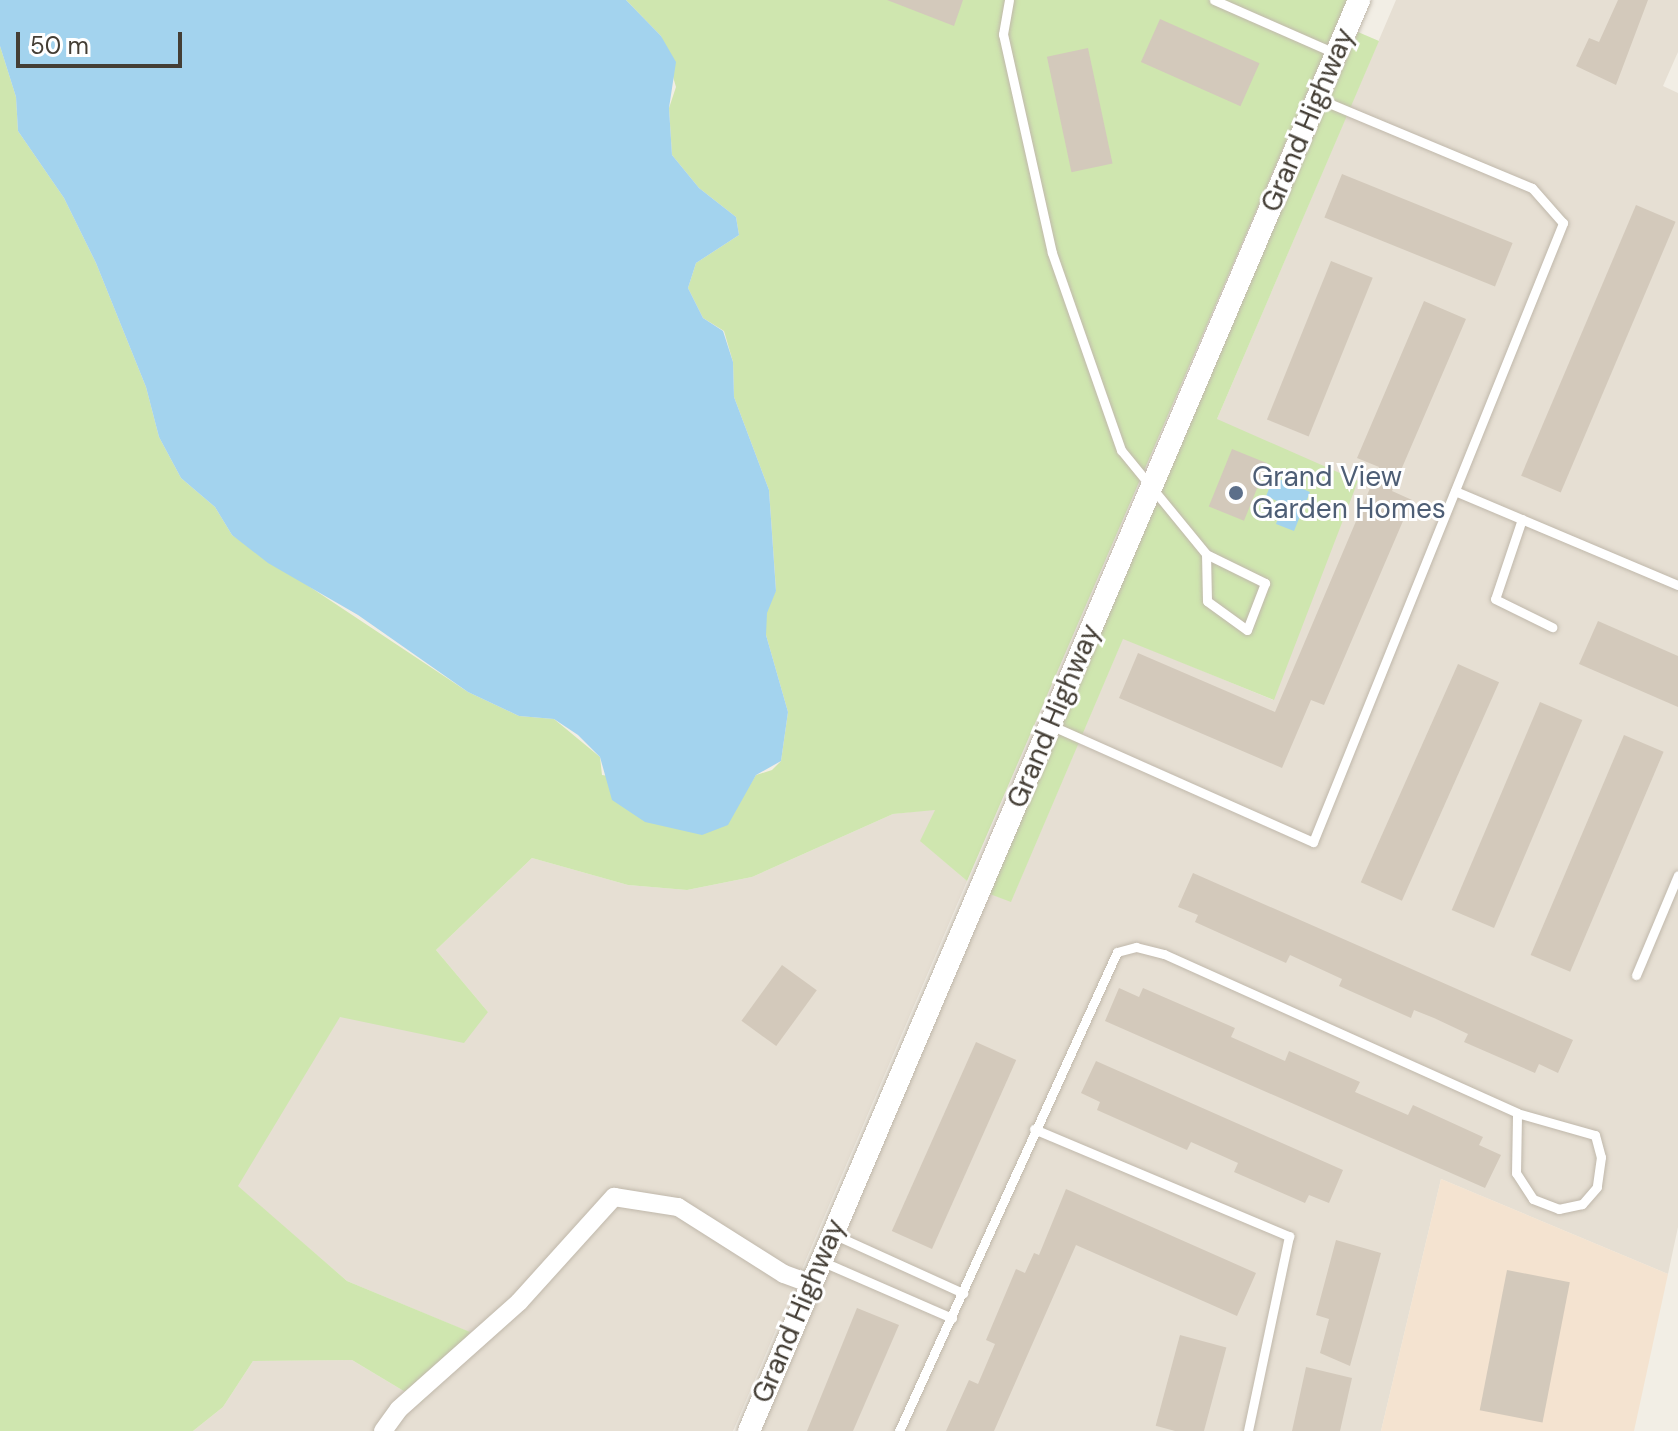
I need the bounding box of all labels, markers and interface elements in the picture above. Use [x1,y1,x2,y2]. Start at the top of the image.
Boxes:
scale bar [20,16,186,66]
street label: Grand Highway [1254,23,1362,217]
text: 50 m [30,30,89,61]
place label: Grand View Garden Homes [1252,460,1446,526]
marker: Grand View Garden Homes [1227,484,1245,502]
street label: Grand Highway [1000,619,1108,813]
street label: Grand Highway [745,1214,853,1408]

